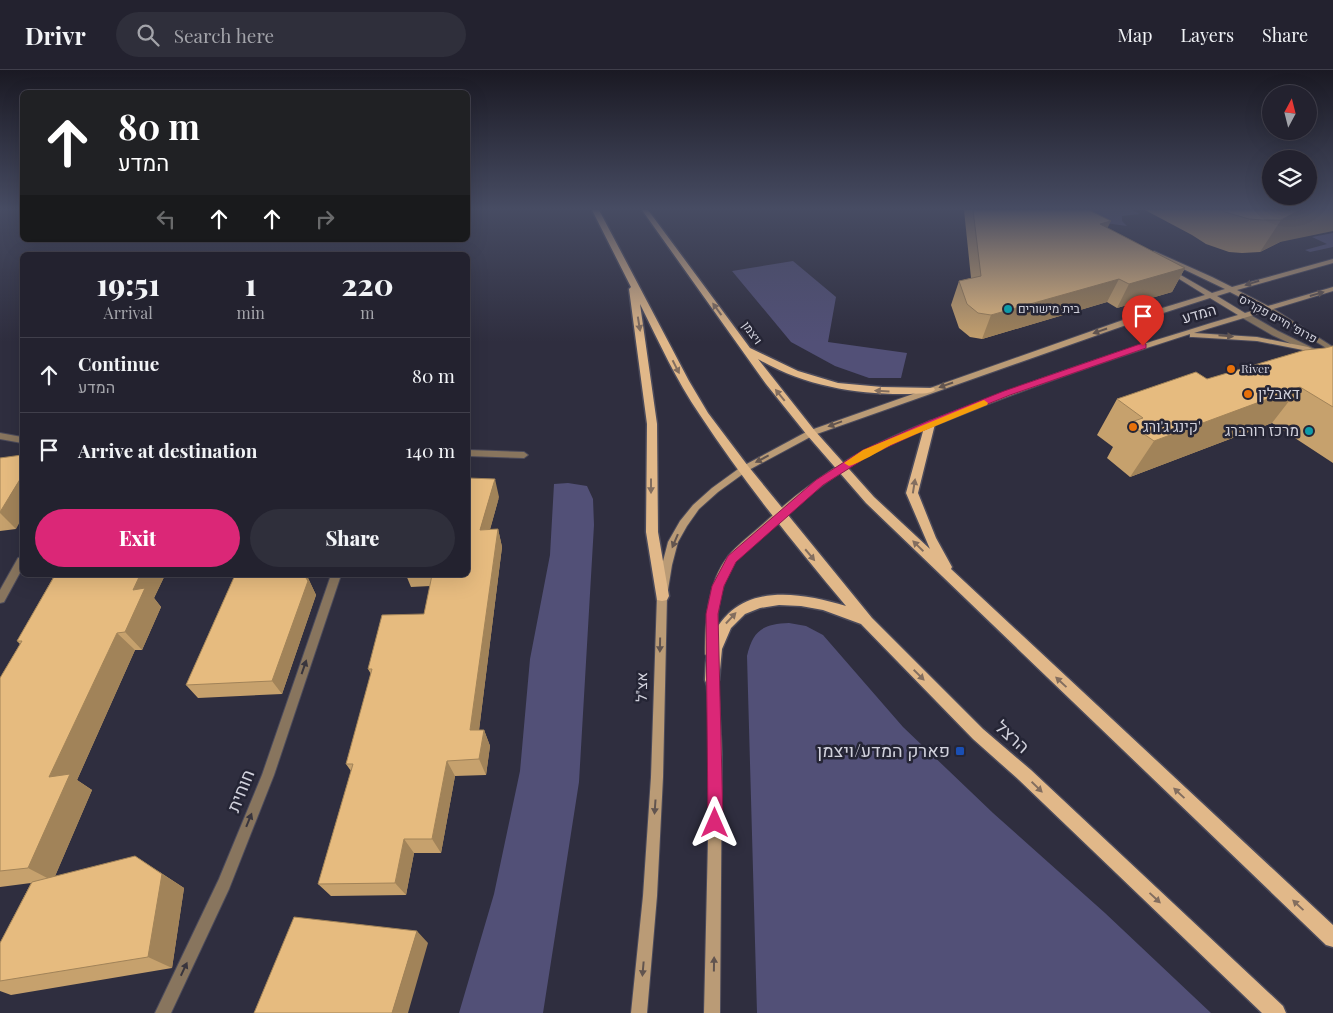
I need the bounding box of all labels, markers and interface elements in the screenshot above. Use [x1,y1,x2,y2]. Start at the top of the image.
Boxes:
search box [116,12,466,57]
text: Drivr [25,19,86,51]
icon: search [134,21,162,49]
text: Search here [174,22,274,48]
text: Map [1117,23,1152,47]
text: Layers [1180,23,1234,47]
text: Share [1262,23,1308,47]
north arrow [1262,85,1318,140]
map controls [1262,85,1317,205]
text: 80 m [118,102,200,149]
icon: ahead [35,110,100,175]
text: המדע [118,147,169,177]
button: layers [1262,150,1317,205]
icon: left [152,205,180,233]
icon: ahead [205,205,233,233]
icon: ahead [258,205,286,233]
icon: right [311,205,339,233]
text: 19:51 [97,264,160,304]
text: 1 [245,264,257,304]
text: 220 [341,264,394,304]
one-way arrow [1245,279,1260,287]
one-way arrow [1310,289,1325,297]
street label: פרופ׳ חיים פקריס [1237,290,1320,346]
pin [1122,295,1164,346]
street label: המדע [1179,299,1218,327]
place label: בית מישורים [1018,300,1081,316]
text: Arrival [104,302,153,323]
text: min [236,302,265,323]
text: m [360,302,375,323]
icon: arrive [1129,302,1157,330]
one-way arrow [712,303,723,316]
marker: בית מישורים [1002,303,1014,315]
one-way arrow [635,317,643,333]
street label: ויצמן [739,318,767,347]
one-way arrow [1092,327,1107,335]
one-way arrow [1218,332,1234,340]
text: Continue [78,350,159,376]
one-way arrow [672,360,680,374]
place label: River [1241,360,1270,376]
icon: ahead [35,361,63,389]
text: 80 m [412,362,455,388]
marker: River [1225,363,1237,375]
text: המדע [78,376,115,397]
one-way arrow [939,382,954,389]
place label: דאבלין [1258,383,1300,403]
one-way arrow [873,387,889,395]
marker: דאבלין [1242,388,1254,400]
one-way arrow [775,389,786,402]
place label: קינג ג'ורג' [1143,416,1201,436]
one-way arrow [827,420,842,428]
place label: מרכז רורברג [1225,420,1299,440]
marker: קינג ג'ורג' [1127,421,1139,433]
marker: מרכז רורברג [1303,425,1315,437]
icon: arrive [35,436,63,464]
text: Arrive at destination [78,437,258,463]
text: 140 m [406,437,455,463]
one-way arrow [754,455,769,463]
one-way arrow [911,477,919,493]
one-way arrow [647,478,655,494]
button: Exit [35,509,240,567]
button: Share [250,509,455,567]
one-way arrow [670,534,678,548]
one-way arrow [912,540,924,552]
one-way arrow [804,548,816,560]
one-way arrow [726,612,737,625]
one-way arrow [656,637,664,653]
one-way arrow [301,660,309,675]
one-way arrow [913,669,925,681]
street label: אצ"ל [631,672,651,702]
one-way arrow [1056,676,1068,688]
street label: הרצל [990,714,1035,758]
place label: פארק המדע/ויצמן [817,738,950,762]
marker: פארק המדע/ויצמן [954,745,966,757]
street label: חוחית [221,766,259,815]
one-way arrow [1031,781,1043,793]
one-way arrow [1174,787,1186,799]
position arrow [688,796,740,848]
one-way arrow [651,799,659,815]
one-way arrow [246,813,254,827]
one-way arrow [1148,892,1160,904]
one-way arrow [1292,899,1304,911]
one-way arrow [710,956,718,972]
one-way arrow [639,961,647,977]
one-way arrow [180,962,188,976]

